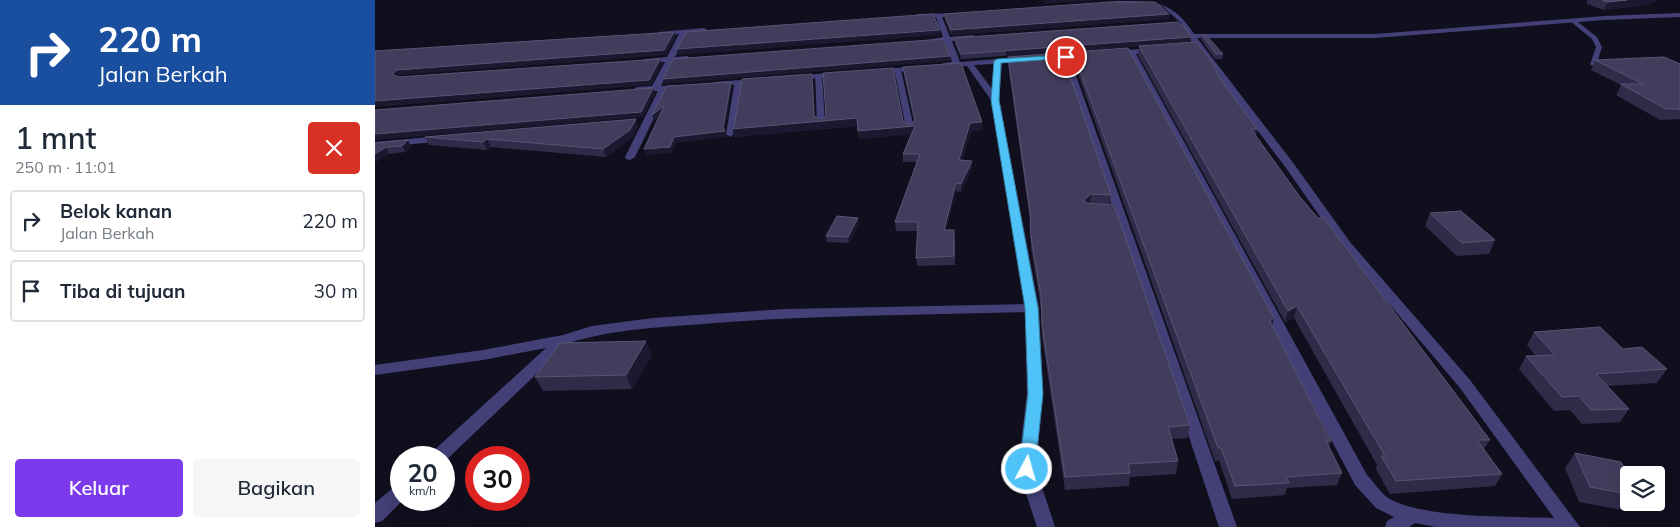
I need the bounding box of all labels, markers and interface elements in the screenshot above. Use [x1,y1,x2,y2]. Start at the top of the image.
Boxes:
text: 220 m [98,17,202,61]
icon: right [15,20,80,85]
pin [1045,36,1087,78]
icon: arrive [1052,43,1080,71]
text: Jalan Berkah [98,60,228,88]
text: 1 mnt [15,119,96,157]
button: close [308,122,360,174]
text: 250 m · 11:01 [15,157,116,177]
text: Belok kanan [60,199,172,223]
icon: right [17,207,45,235]
text: 220 m [302,209,358,233]
text: Jalan Berkah [60,223,154,243]
icon: arrive [17,277,45,305]
text: Tiba di tujuan [60,279,185,303]
text: 30 m [314,279,358,303]
position arrow [1000,442,1052,494]
speed limit sign: 30 [465,446,530,511]
text: 20 [407,457,438,488]
button: Keluar [15,459,183,517]
button: Bagikan [193,459,360,517]
map controls [1620,466,1665,511]
button: layers [1620,466,1665,511]
text: km/h [409,483,436,498]

